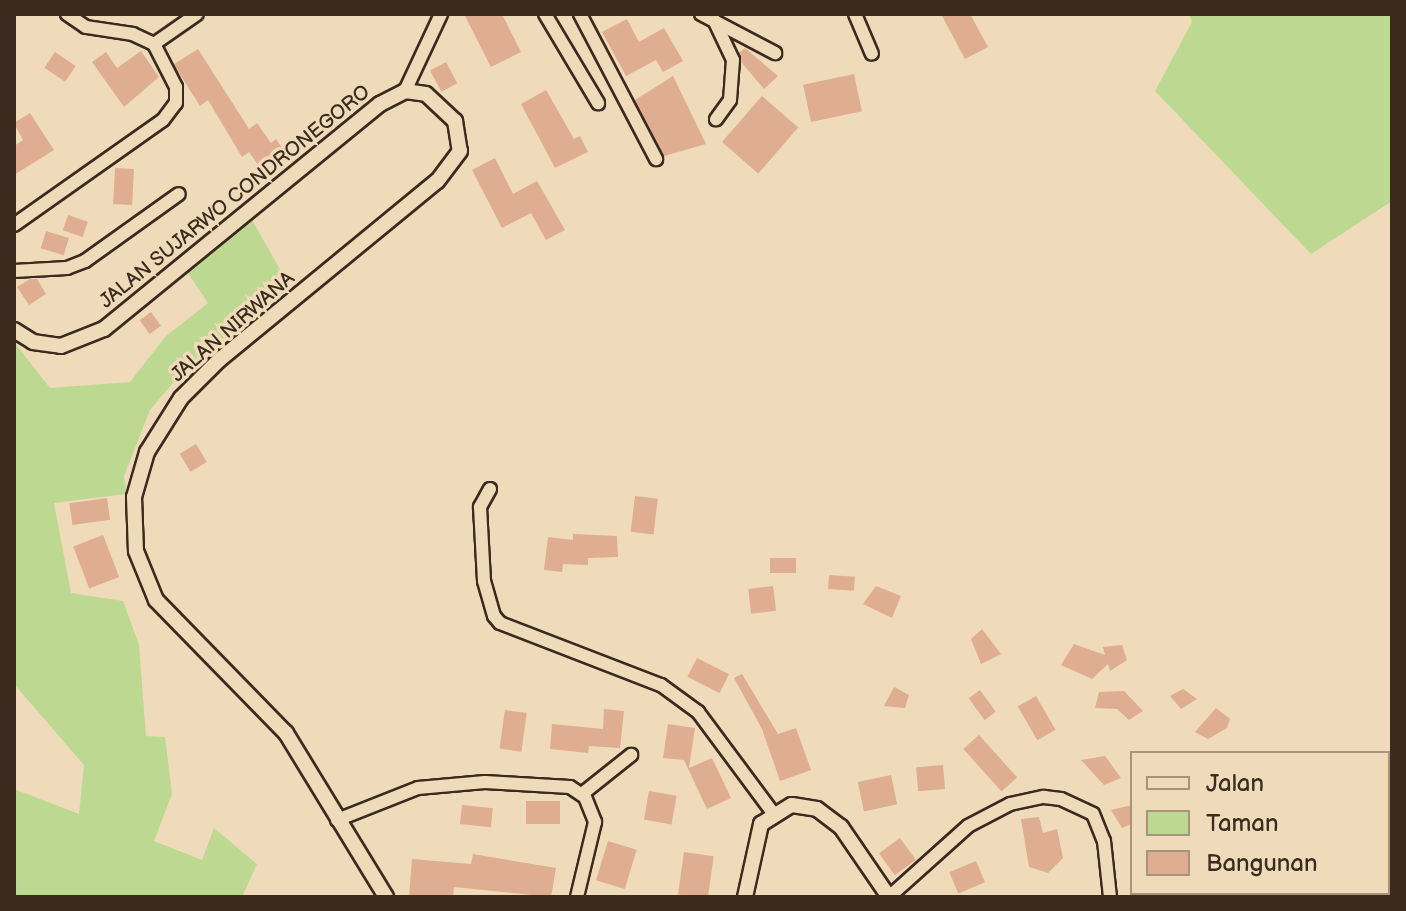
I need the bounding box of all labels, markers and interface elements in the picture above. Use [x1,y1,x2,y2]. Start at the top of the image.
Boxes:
street label: JALAN SUJARWO CONDRONEGORO [95,80,375,314]
street label: JALAN NIRWANA [166,267,300,387]
legend [1130,751,1390,895]
text: Jalan [1206,769,1264,798]
text: Taman [1206,809,1278,838]
text: Bangunan [1206,849,1317,878]

